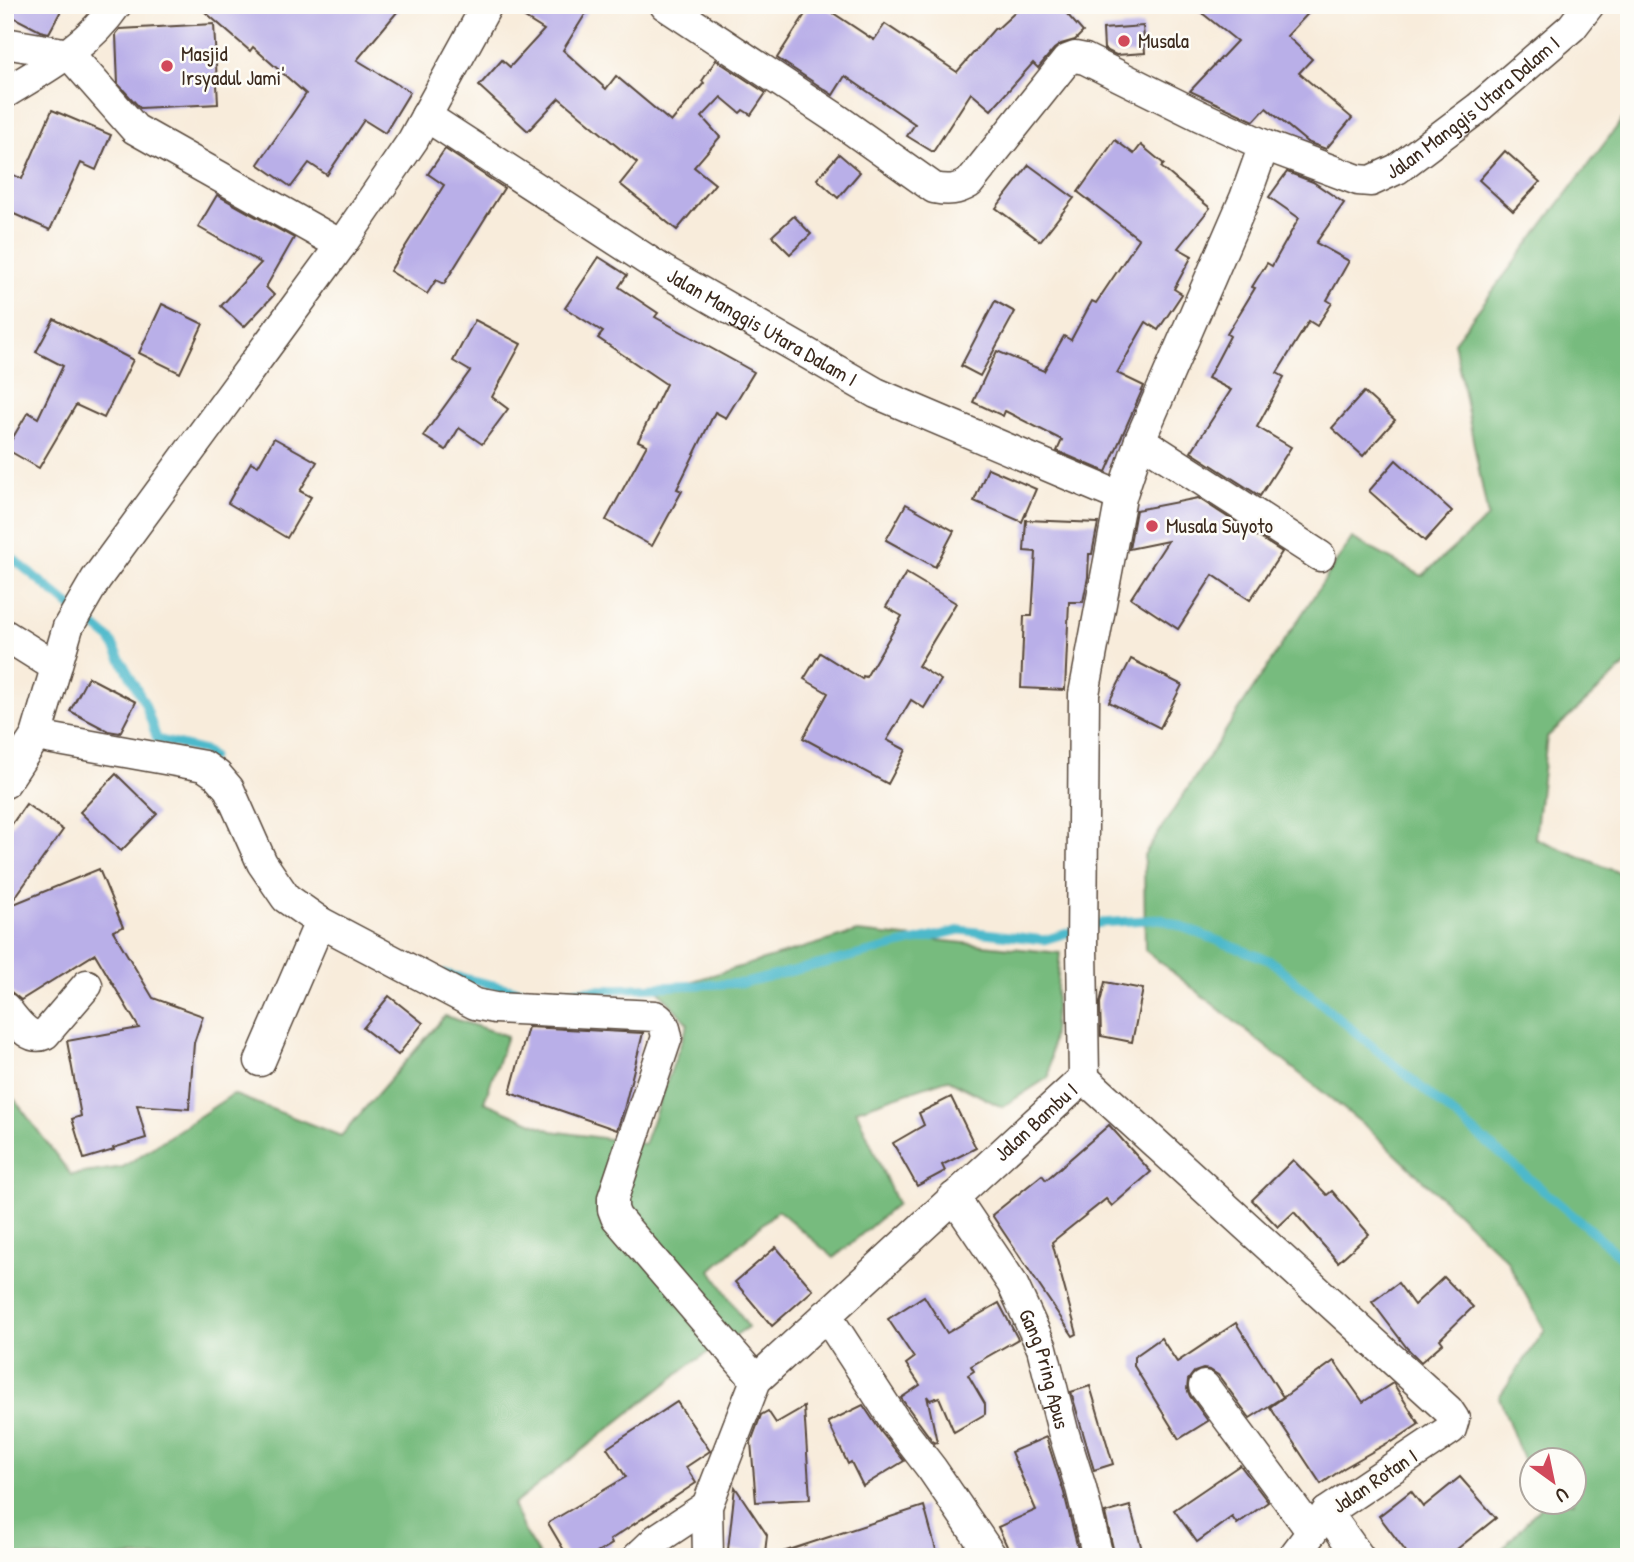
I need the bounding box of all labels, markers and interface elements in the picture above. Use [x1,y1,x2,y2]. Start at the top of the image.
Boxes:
place label: Musala [1138,26,1189,55]
street label: Jalan Manggis Utara Dalam I [1382,29,1566,186]
marker: Musala [1116,33,1132,49]
place label: Masjid Irsyadul Jami' [181,39,285,92]
marker: Masjid Irsyadul Jami' [159,58,175,74]
street label: Jalan Manggis Utara Dalam I [662,261,863,393]
place label: Musala Suyoto [1166,511,1273,540]
marker: Musala Suyoto [1144,518,1160,534]
street label: Jalan Bambu I [988,1076,1084,1168]
street label: Gang Pring Apus [1012,1304,1077,1432]
street label: Jalan Rotan I [1326,1441,1423,1520]
north arrow [1518,1446,1588,1516]
text: U [1550,1482,1574,1509]

